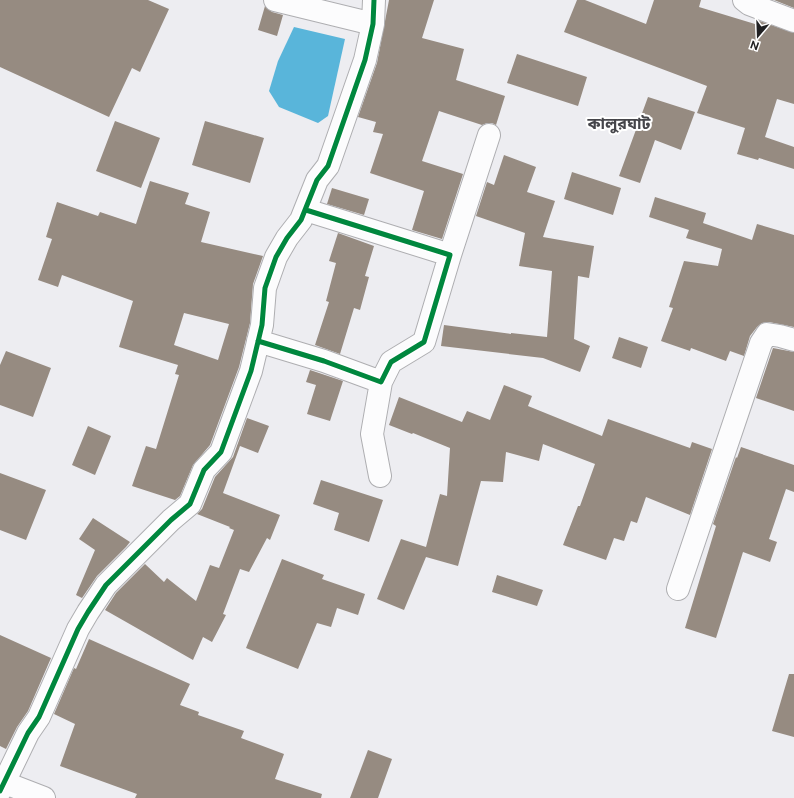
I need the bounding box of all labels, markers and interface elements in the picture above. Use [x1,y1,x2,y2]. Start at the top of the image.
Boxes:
north arrow [738,16,778,56]
text: N [749,38,761,53]
district label: কালুরঘাট [587,114,651,134]

